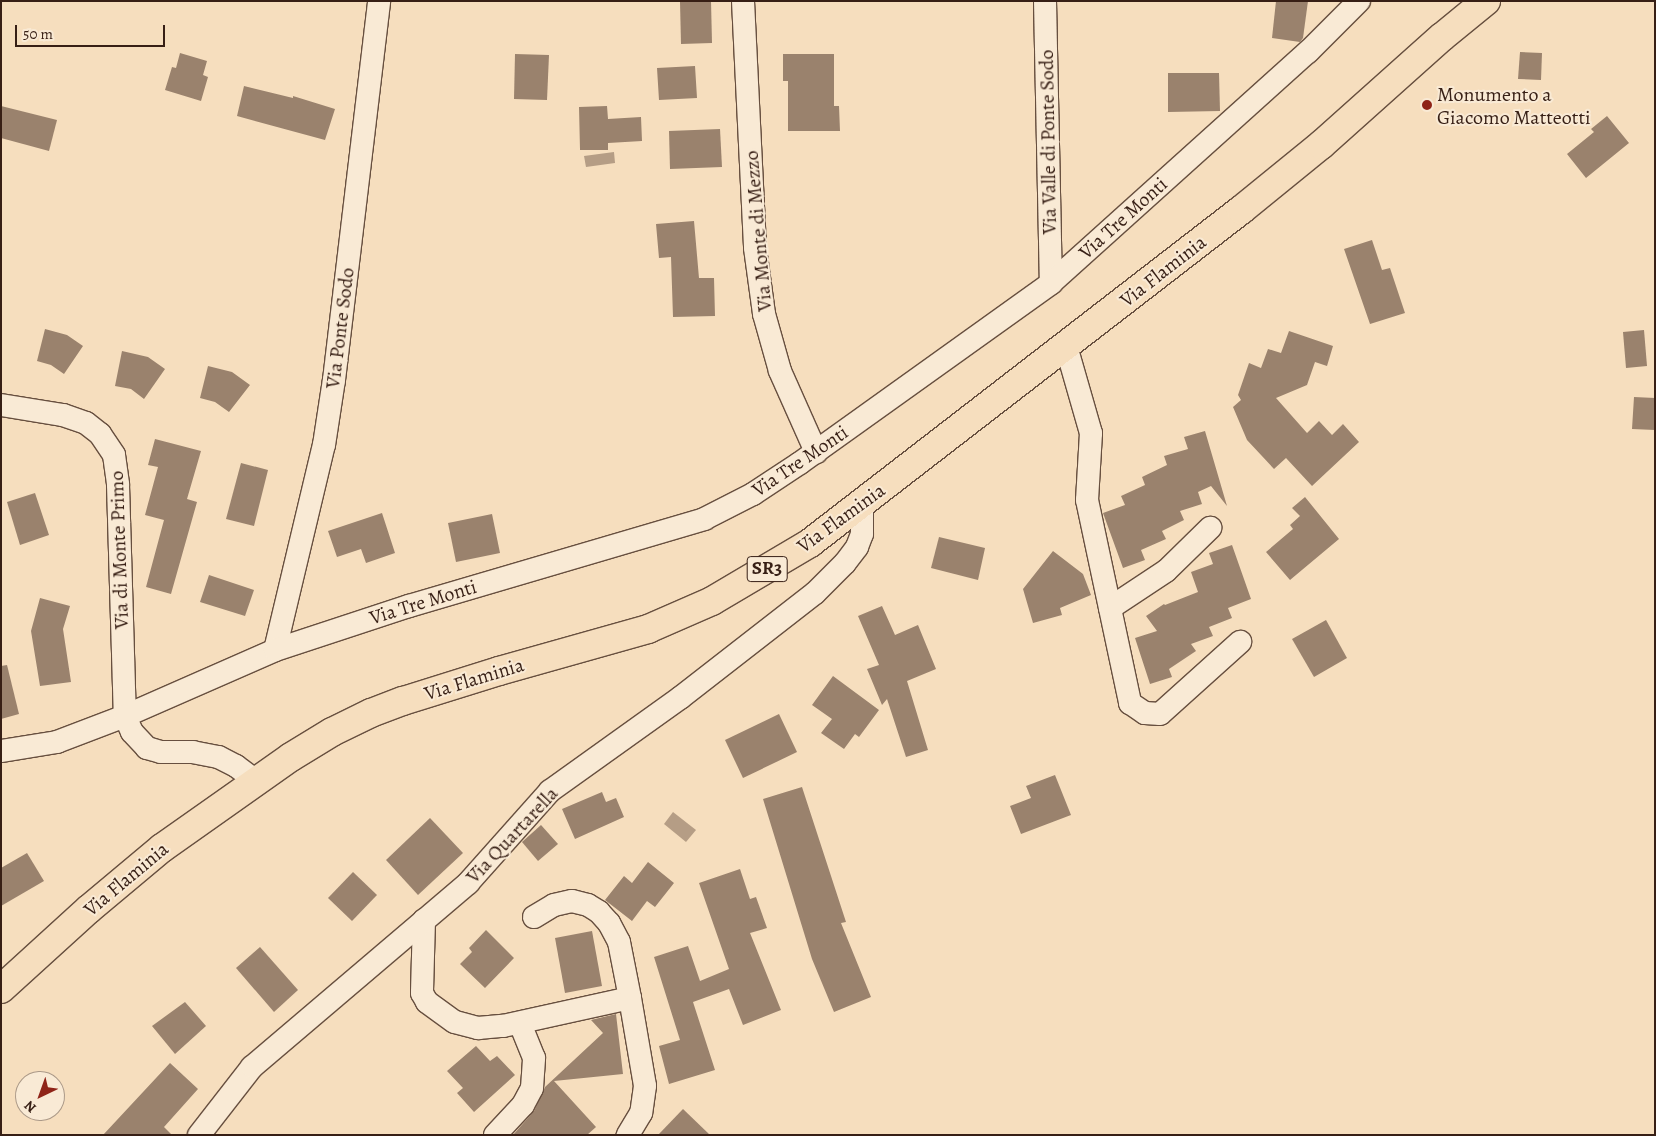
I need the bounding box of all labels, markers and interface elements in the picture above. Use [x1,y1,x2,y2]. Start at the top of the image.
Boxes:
scale bar [18,15,168,47]
text: 50 m [23,24,53,44]
street label: Via Valle di Ponte Sodo [1034,49,1062,235]
place label: Monumento a Giacomo Matteotti [1437,82,1591,129]
marker: Monumento a Giacomo Matteotti [1421,99,1433,111]
street label: Via Monte di Mezzo [739,150,777,312]
street label: Via Tre Monti [1074,172,1172,264]
street label: Via Flaminia [1115,230,1211,312]
street label: Via Ponte Sodo [321,266,359,390]
street label: Via Tre Monti [747,420,853,502]
street label: Via di Monte Primo [104,470,134,630]
street label: Via Flaminia [792,478,890,558]
road number: SR3 [746,552,788,586]
street label: Via Tre Monti [367,574,479,630]
street label: Via Flaminia [421,652,527,706]
street label: Via Quartarella [461,782,563,888]
street label: Via Flaminia [79,837,173,921]
north arrow [15,1071,65,1121]
text: N [20,1096,40,1117]

